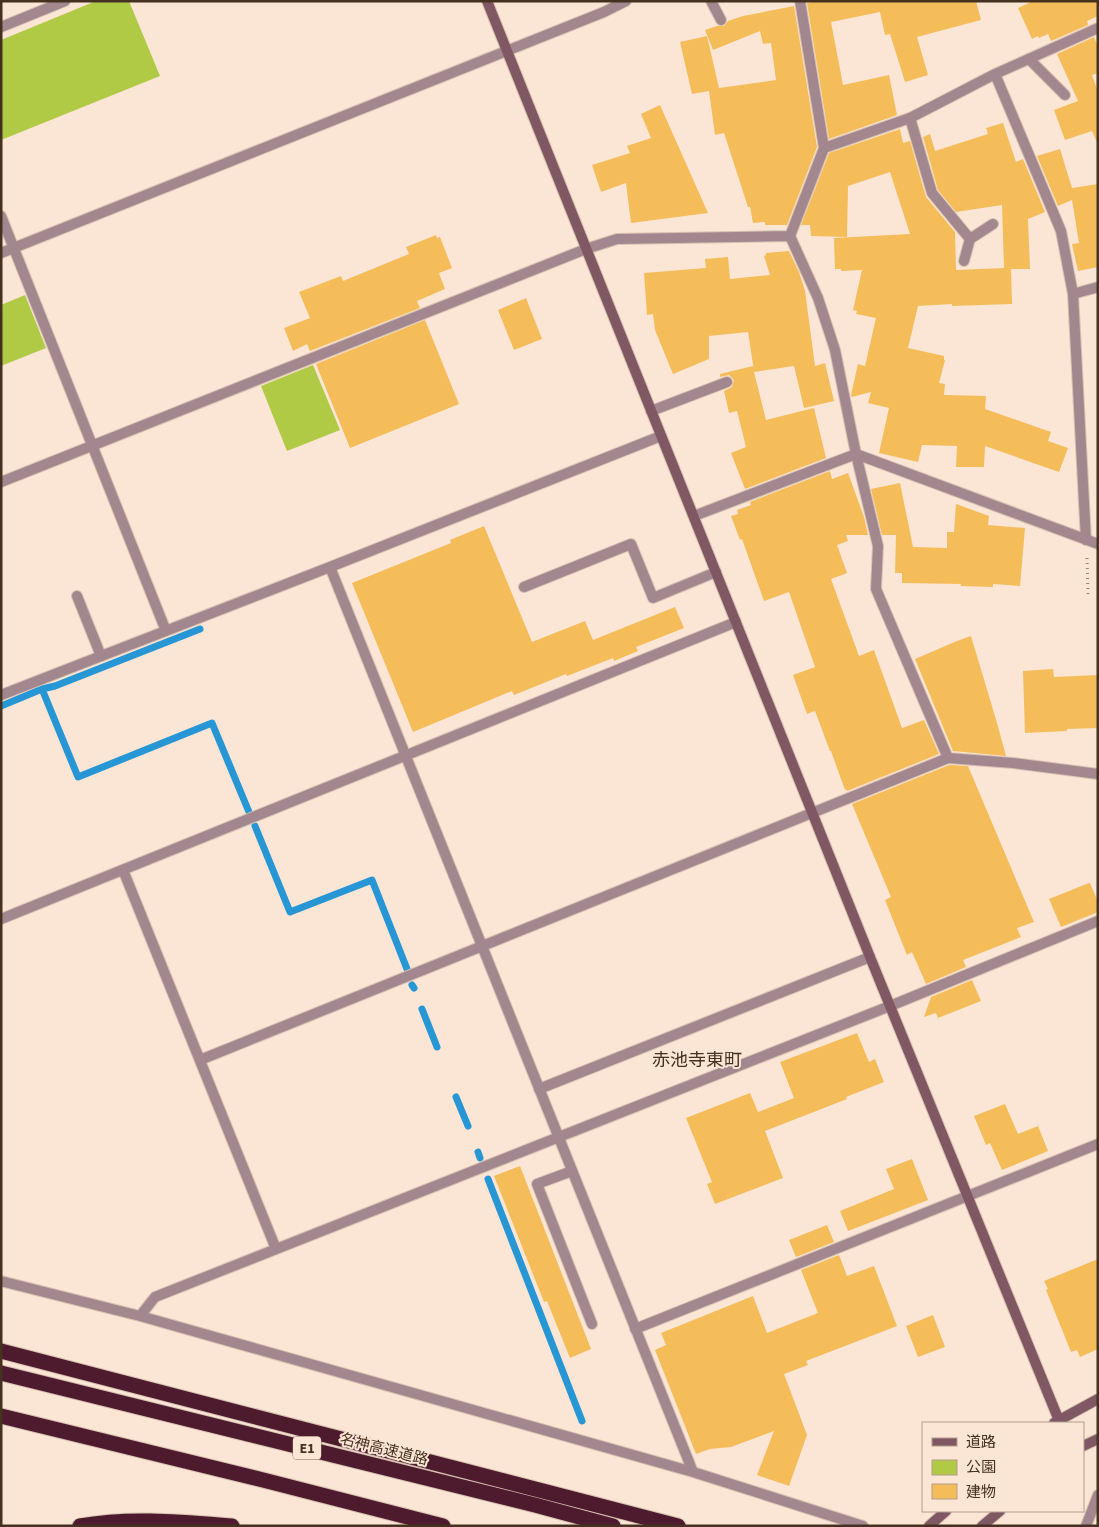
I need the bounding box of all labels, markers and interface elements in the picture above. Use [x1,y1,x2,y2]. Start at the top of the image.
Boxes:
district label: 赤池寺東町 [652,1048,742,1073]
legend [922,1422,1084,1512]
street label: 名神高速道路 [338,1428,430,1471]
text: 道路 [966,1432,996,1453]
road number: E1 [293,1436,321,1460]
text: 公園 [966,1457,996,1478]
text: 建物 [966,1482,996,1503]

